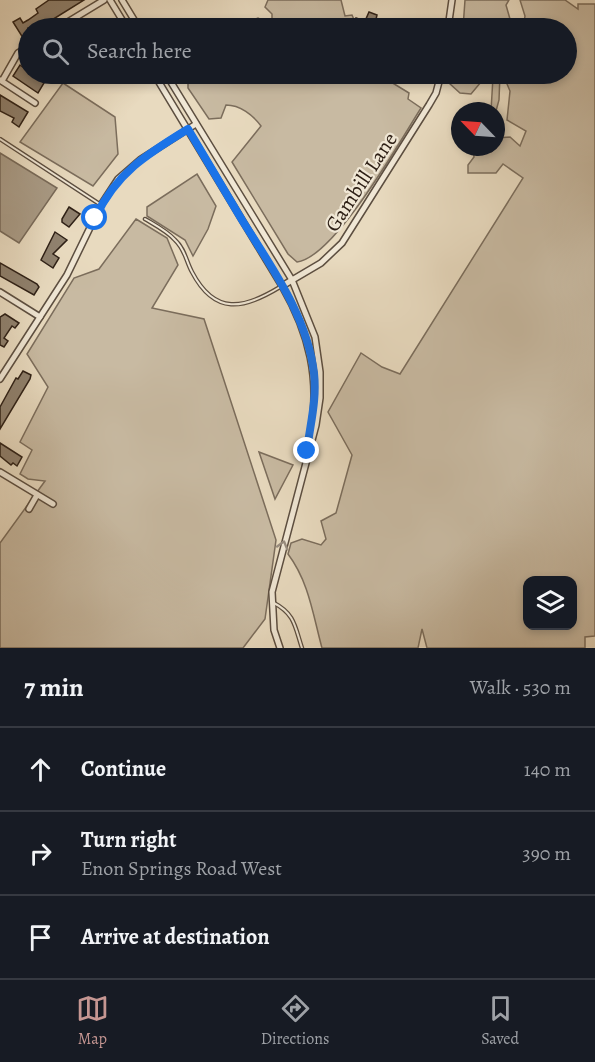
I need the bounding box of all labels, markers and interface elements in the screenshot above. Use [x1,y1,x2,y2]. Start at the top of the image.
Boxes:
search box [18,18,577,84]
icon: search [39,35,72,68]
text: Search here [87,36,192,66]
north arrow [451,102,505,156]
street label: Gambill Lane [318,127,404,237]
route start [81,204,107,230]
route end [293,437,319,463]
one-way arrow [276,540,288,551]
map controls [523,576,577,630]
button: layers [523,576,577,630]
text: 7 min [24,670,84,705]
text: Walk · 530 m [470,674,571,701]
icon: ahead [24,753,57,786]
text: Continue [81,754,166,784]
text: 140 m [524,756,571,783]
text: Turn right [81,825,177,855]
icon: right [24,837,57,870]
text: 390 m [522,840,571,867]
text: Enon Springs Road West [81,855,282,882]
icon: arrive [24,921,57,954]
text: Arrive at destination [81,922,270,952]
tab: Map [76,992,109,1050]
tab: Directions [261,992,329,1050]
tab: Saved [481,992,519,1050]

